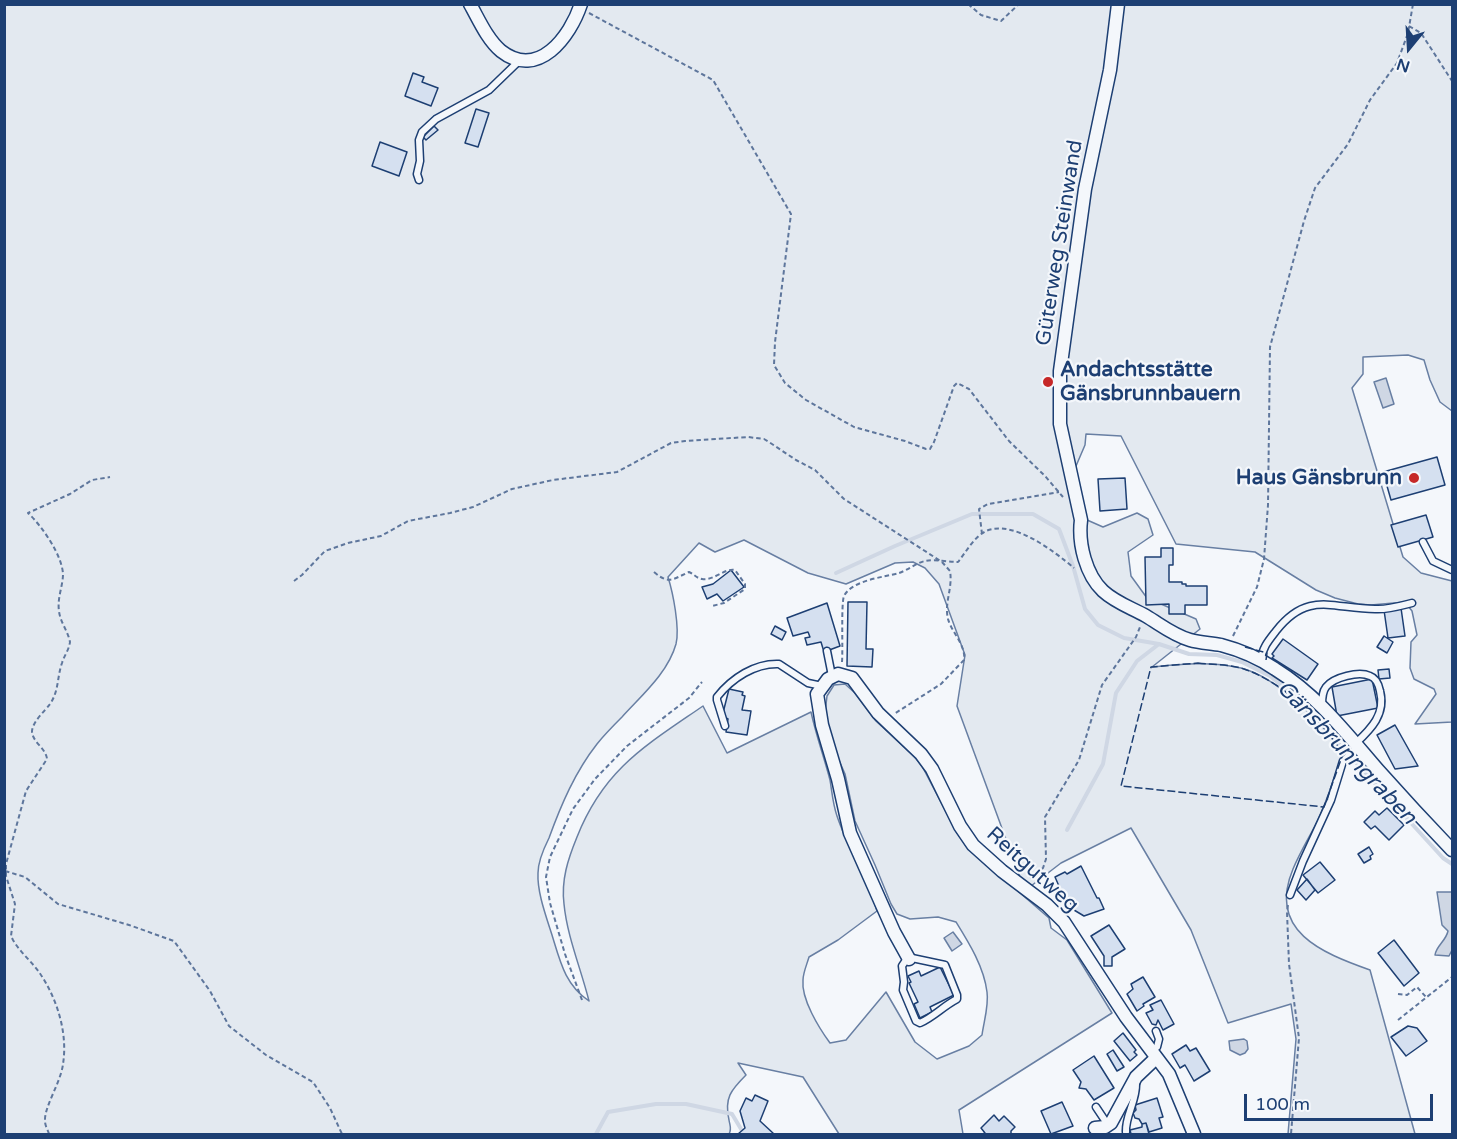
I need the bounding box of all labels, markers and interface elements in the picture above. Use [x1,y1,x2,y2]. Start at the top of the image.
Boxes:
north arrow [1379,18,1439,78]
text: N [1394,54,1413,77]
street label: Güterweg Steinwand [1031,138,1089,348]
place label: Andachtsstätte Gänsbrunnbauern [1060,357,1241,407]
marker: Andachtsstätte Gänsbrunnbauern [1041,375,1055,389]
place label: Haus Gänsbrunn [1236,465,1402,491]
marker: Haus Gänsbrunn [1407,471,1421,485]
water label: Gänsbrunngraben [1271,676,1421,830]
street label: Reitgutweg [981,822,1083,918]
scale bar [1247,1082,1436,1120]
text: 100 m [1255,1093,1310,1115]

